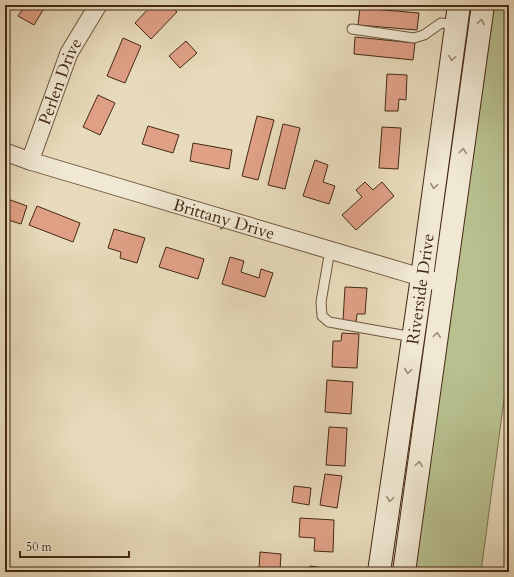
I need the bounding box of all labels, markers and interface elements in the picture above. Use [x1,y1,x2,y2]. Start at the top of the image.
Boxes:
one-way arrow [476,19,485,25]
street label: Perlen Drive [33,33,87,128]
one-way arrow [448,54,457,61]
one-way arrow [458,148,467,154]
one-way arrow [430,183,439,189]
street label: Brittany Drive [170,193,278,245]
street label: Riverside Drive [401,232,439,346]
one-way arrow [432,332,441,338]
one-way arrow [404,367,413,374]
one-way arrow [414,461,423,467]
one-way arrow [386,496,395,502]
scale bar [20,533,129,559]
text: 50 m [26,539,53,555]

